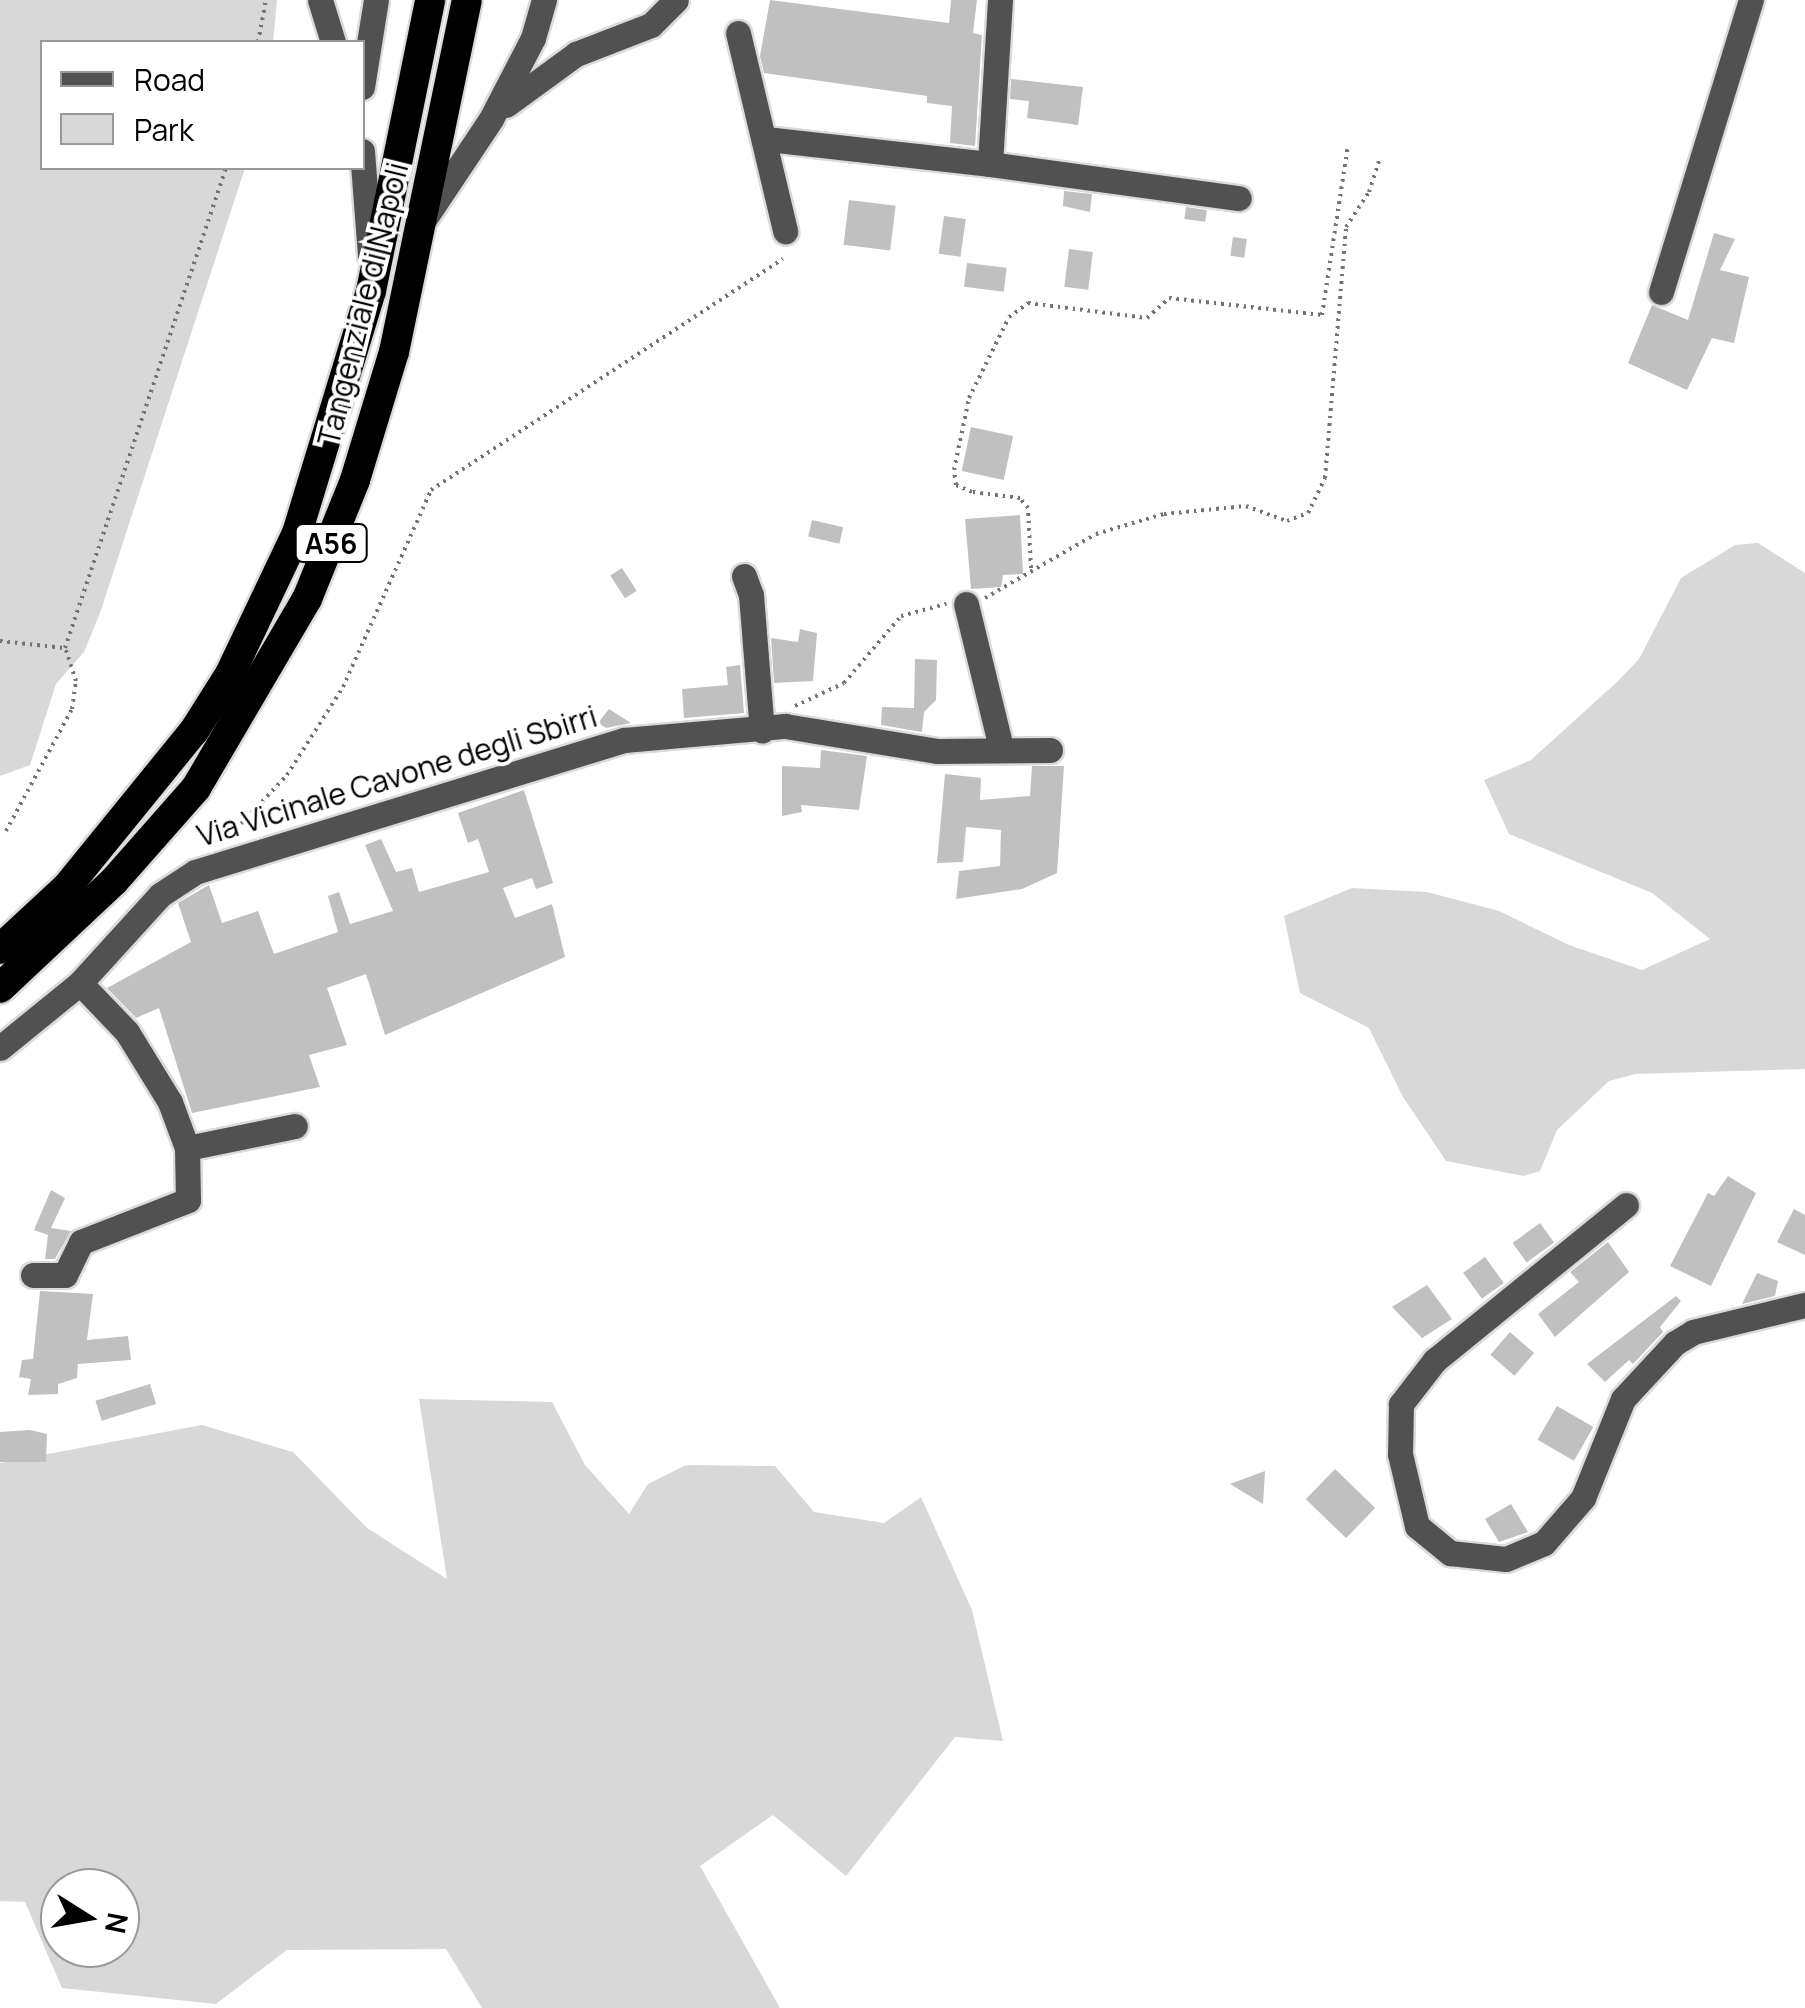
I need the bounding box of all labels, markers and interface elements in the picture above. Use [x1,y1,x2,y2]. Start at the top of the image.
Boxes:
legend [40,40,365,170]
text: Road [134,59,205,100]
text: Park [134,109,194,150]
street label: Tangenziale di Napoli [310,159,416,449]
road number: A56 [294,520,368,566]
street label: Via Vicinale Cavone degli Sbirri [193,698,601,854]
north arrow [40,1868,140,1968]
text: N [97,1910,138,1937]

